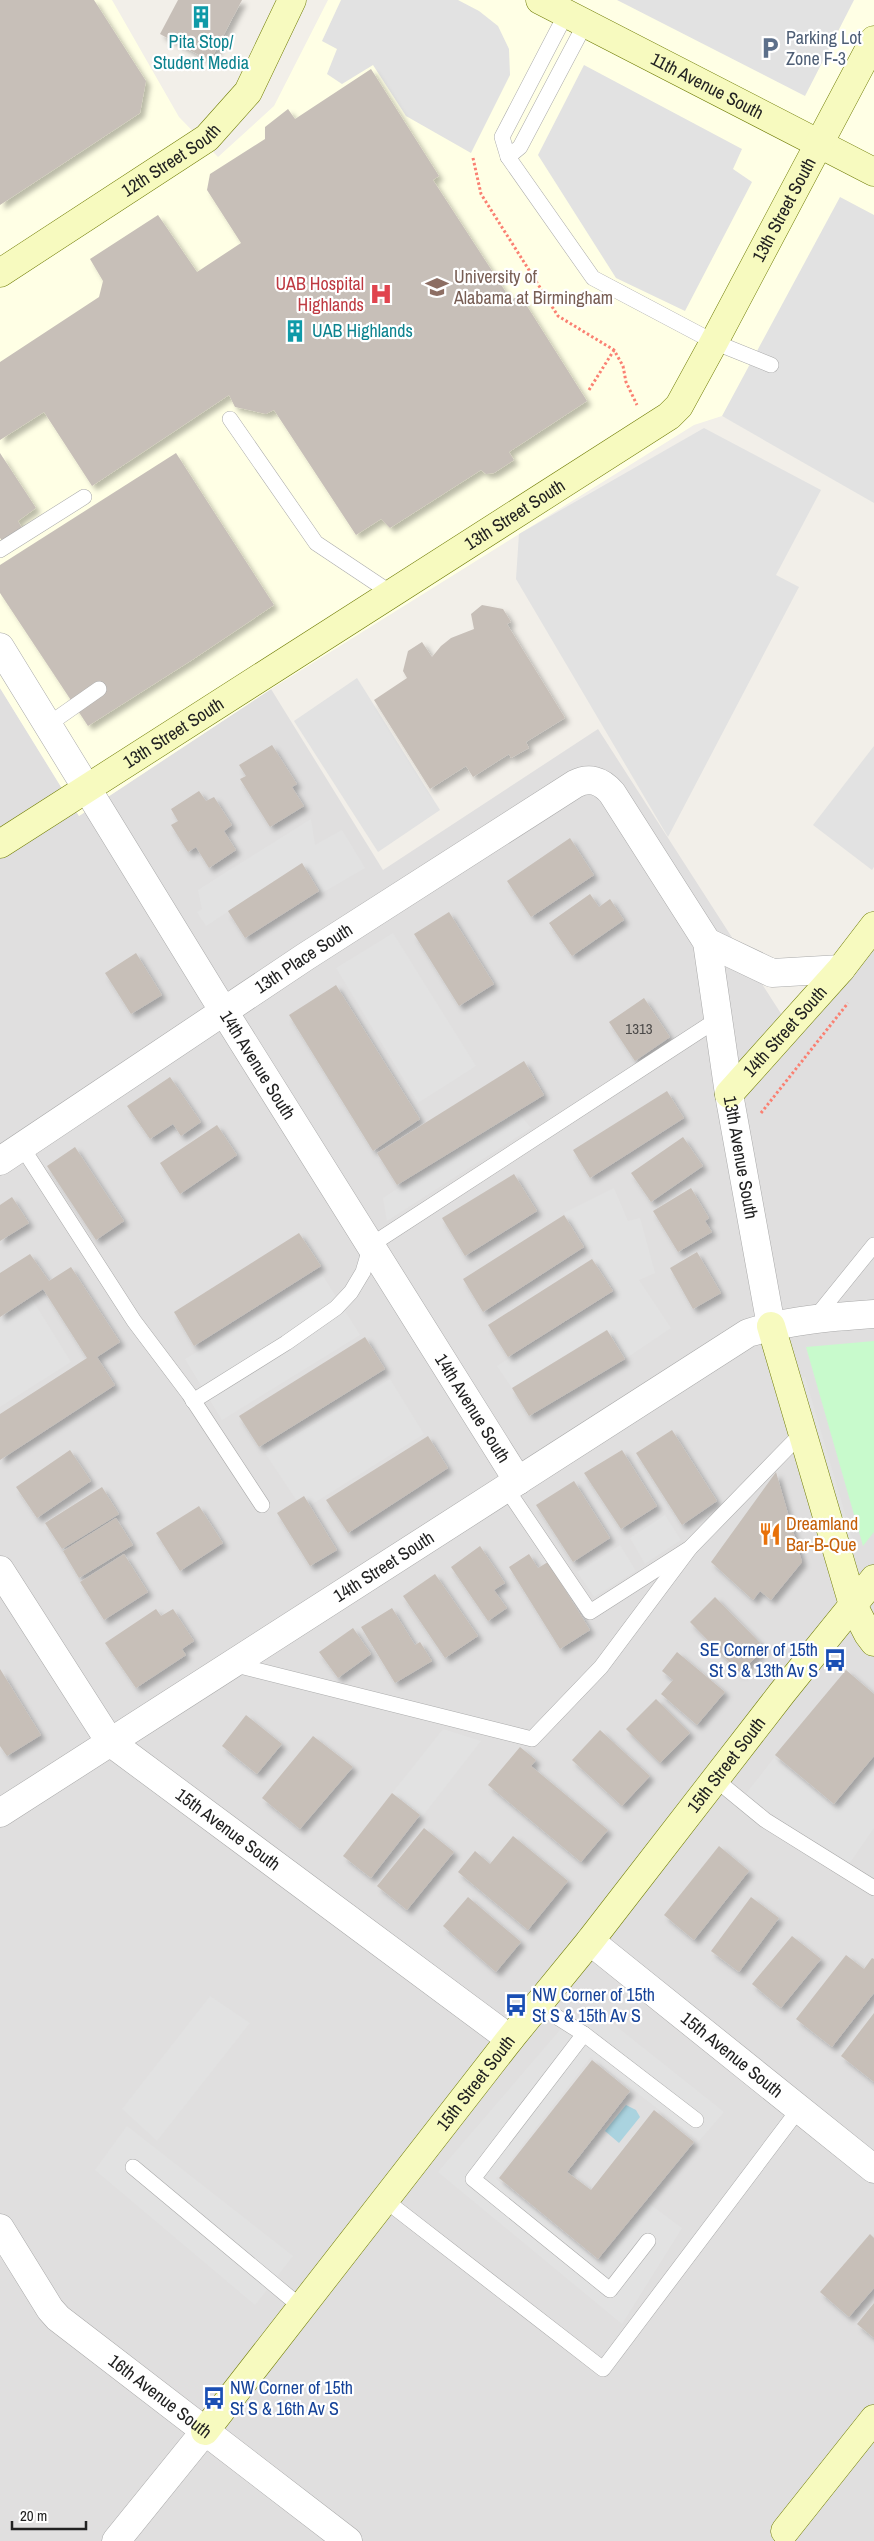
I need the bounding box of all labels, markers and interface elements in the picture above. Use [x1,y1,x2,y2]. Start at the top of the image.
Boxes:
building icon: Pita Stop/ Student Media [188,4,214,30]
place label: Parking Lot Zone F-3 [786,25,862,71]
place label: Pita Stop/ Student Media [153,29,249,75]
parking icon: Parking Lot Zone F-3 [757,35,783,61]
street label: 11th Avenue South [647,46,768,125]
street label: 12th Street South [116,118,226,202]
street label: 13th Street South [746,153,822,266]
place label: University of Alabama at Birmingham [453,264,613,310]
place label: UAB Hospital Highlands [275,271,364,317]
school or university icon: University of Alabama at Birmingham [424,274,450,300]
hospital icon: UAB Hospital Highlands [368,281,394,307]
building icon: UAB Highlands [282,318,308,344]
place label: UAB Highlands [312,318,413,343]
street label: 13th Street South [459,473,570,556]
street label: 13th Street South [118,691,228,774]
street label: 13th Place South [249,917,357,999]
street label: 14th Street South [737,980,832,1082]
street label: 14th Avenue South [214,1005,302,1124]
house number: 1313 [625,1018,653,1039]
street label: 13th Avenue South [718,1094,764,1221]
street label: 14th Avenue South [429,1349,517,1467]
place label: Dreamland Bar-B-Que [786,1511,858,1557]
restaurant icon: Dreamland Bar-B-Que [757,1521,783,1547]
street label: 14th Street South [328,1525,439,1608]
place label: SE Corner of 15th St S & 13th Av S [700,1637,818,1683]
bus stop icon: SE Corner of 15th St S & 13th Av S [822,1647,848,1673]
street label: 15th Street South [681,1711,771,1818]
street label: 15th Avenue South [171,1782,286,1876]
place label: NW Corner of 15th St S & 15th Av S [532,1982,655,2028]
bus stop icon: NW Corner of 15th St S & 15th Av S [503,1992,529,2018]
street label: 15th Avenue South [676,2006,789,2103]
street label: 15th Street South [430,2030,521,2136]
street label: 16th Avenue South [103,2348,217,2444]
place label: NW Corner of 15th St S & 16th Av S [230,2375,353,2421]
bus stop icon: NW Corner of 15th St S & 16th Av S [201,2385,227,2411]
scale bar [12,2498,86,2530]
text: 20 m [20,2505,47,2526]

